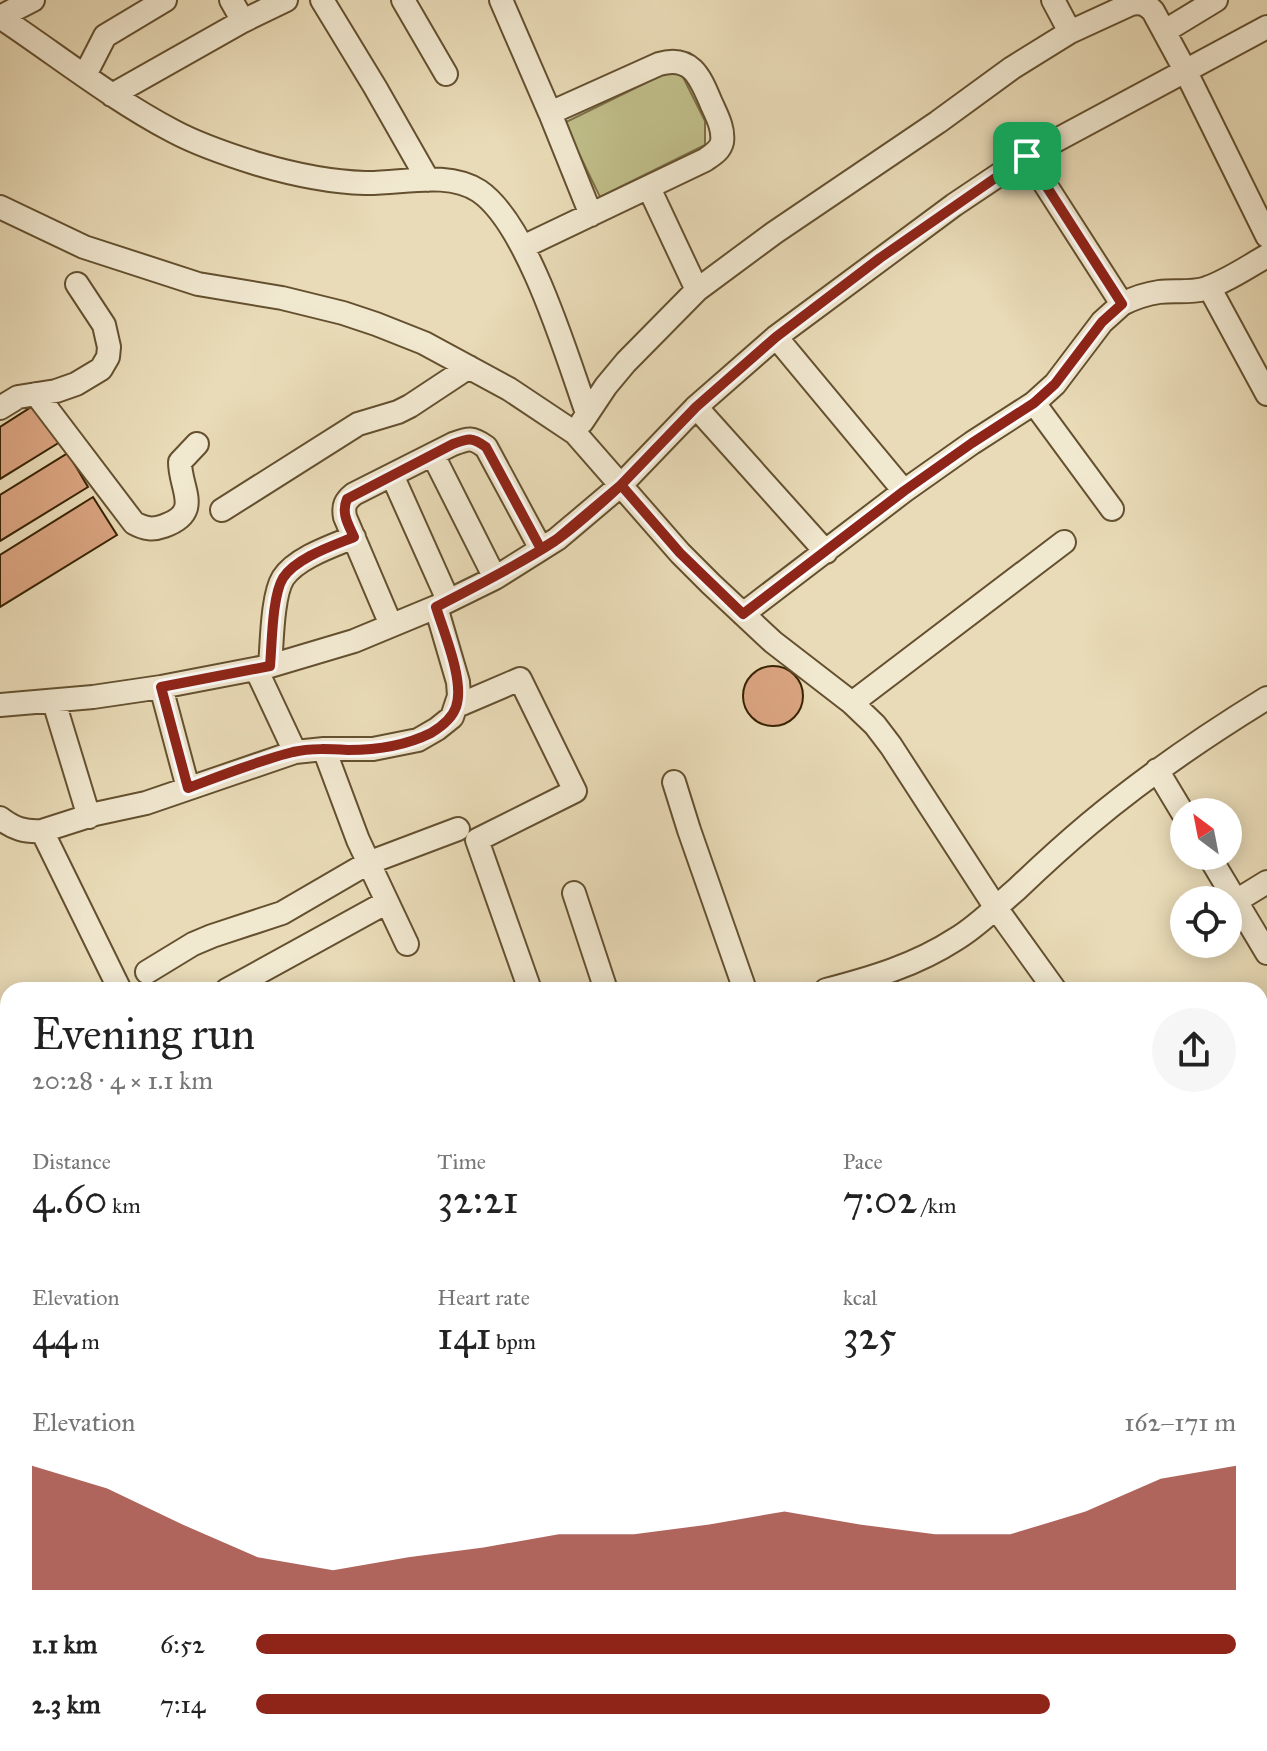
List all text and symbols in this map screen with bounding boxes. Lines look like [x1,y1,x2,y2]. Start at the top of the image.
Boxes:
pin [993,122,1061,190]
icon: arrive [1005,134,1049,178]
north arrow [1170,798,1242,870]
map controls [1170,798,1242,958]
button: locate [1170,886,1242,958]
text: Evening run [32,1007,255,1061]
button: share [1152,1008,1236,1092]
text: 20:28 · 4 × 1.1 km [32,1064,213,1096]
text: Distance [32,1148,111,1175]
text: Time [437,1148,486,1175]
text: Pace [843,1148,883,1175]
text: 4.60 [32,1175,107,1224]
text: 32:21 [437,1175,519,1224]
text: 7:02 [843,1175,917,1224]
text: km [107,1192,141,1219]
text: /km [917,1192,956,1219]
text: Elevation [32,1284,119,1311]
text: Heart rate [437,1284,530,1311]
text: kcal [843,1284,877,1311]
text: 44 [32,1311,77,1360]
text: 141 [437,1311,491,1360]
text: 325 [843,1311,897,1360]
text: m [77,1328,100,1355]
text: bpm [491,1328,536,1355]
text: Elevation [32,1406,135,1438]
text: 162–171 m [1124,1406,1236,1438]
text: 1.1 km [32,1628,97,1660]
text: 6:52 [160,1628,205,1660]
text: 2.3 km [32,1688,101,1720]
text: 7:14 [160,1688,205,1720]

